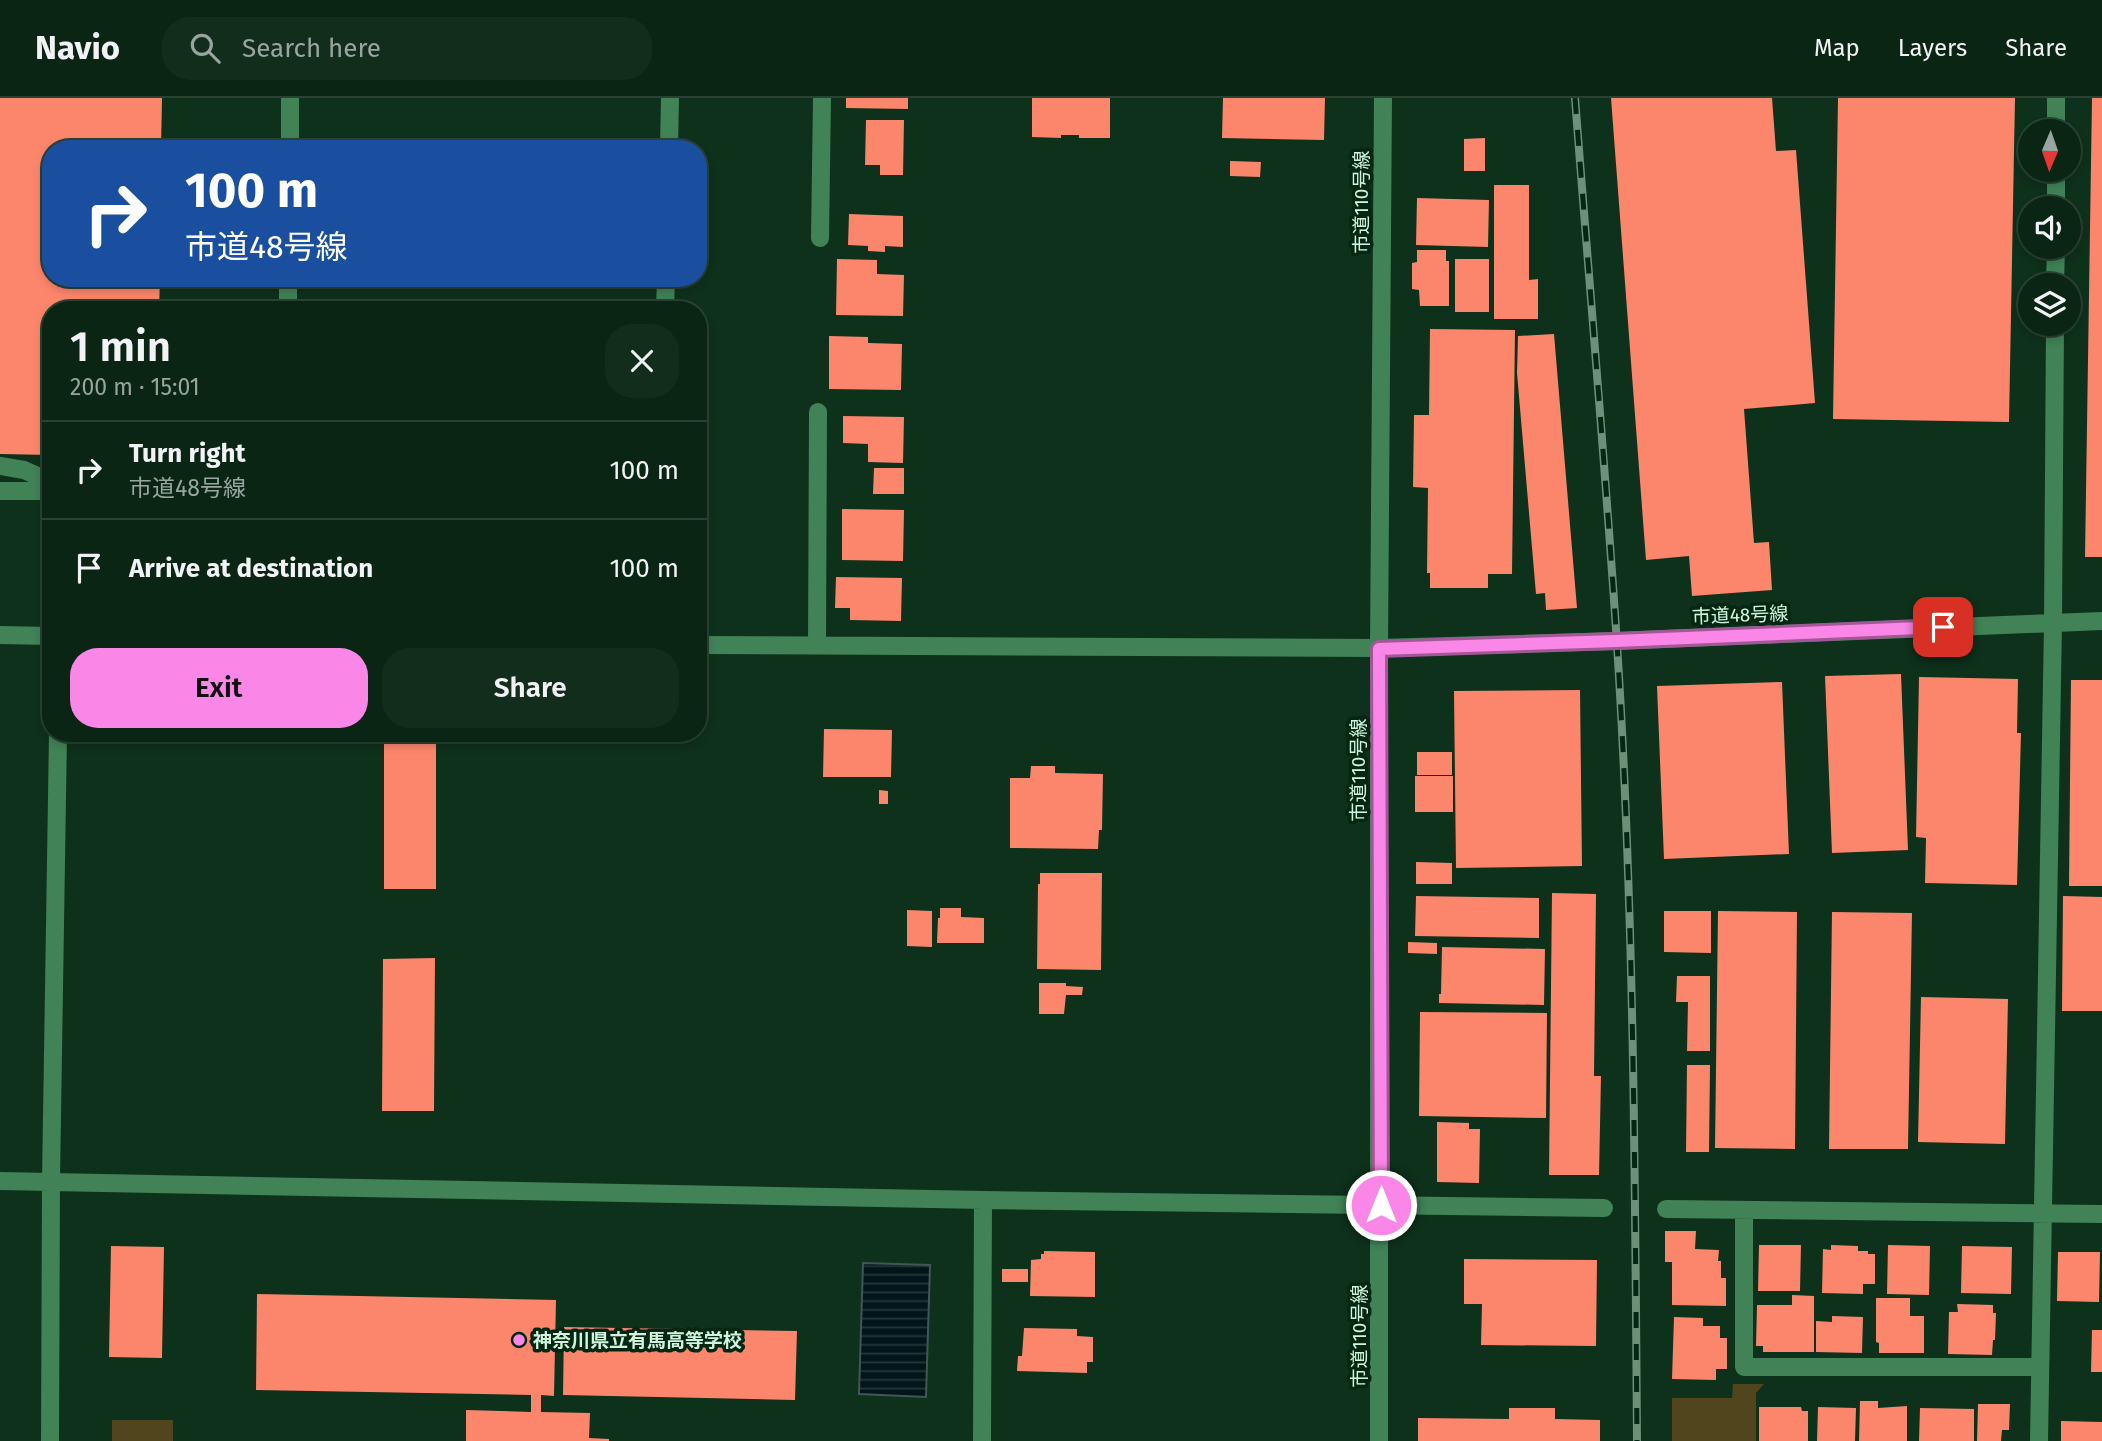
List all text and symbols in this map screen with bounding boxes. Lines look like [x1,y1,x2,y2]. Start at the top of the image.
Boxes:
search box [162,17,652,80]
text: Navio [35,28,120,68]
icon: search [186,29,224,67]
text: Search here [242,33,381,64]
text: Map [1814,34,1860,62]
text: Layers [1898,34,1967,62]
text: Share [2005,34,2067,62]
north arrow [2018,119,2081,182]
map controls [2018,119,2081,336]
street label: 市道110号線 [1350,151,1373,253]
text: 100 m [185,161,318,220]
icon: right [70,168,161,259]
button: sound [2018,196,2081,259]
text: 市道48号線 [185,228,348,266]
button: layers [2018,273,2081,336]
text: 1 min [70,322,171,372]
button: close [605,324,679,398]
text: 200 m · 15:01 [70,373,200,401]
text: Turn right [129,438,246,469]
icon: right [70,451,108,489]
text: 100 m [610,455,679,486]
text: 市道48号線 [129,474,246,502]
icon: arrive [70,549,108,587]
text: Arrive at destination [129,553,373,584]
text: 100 m [610,553,679,584]
pin [1913,597,1973,657]
street label: 市道48号線 [1691,602,1789,628]
icon: arrive [1924,608,1962,646]
button: Exit [70,648,368,728]
button: Share [382,648,679,728]
street label: 市道110号線 [1347,719,1370,821]
position arrow [1344,1168,1418,1242]
street label: 市道110号線 [1348,1285,1371,1387]
place label: 神奈川県立有馬高等学校 [533,1329,742,1352]
marker: 神奈川県立有馬高等学校 [511,1332,527,1348]

